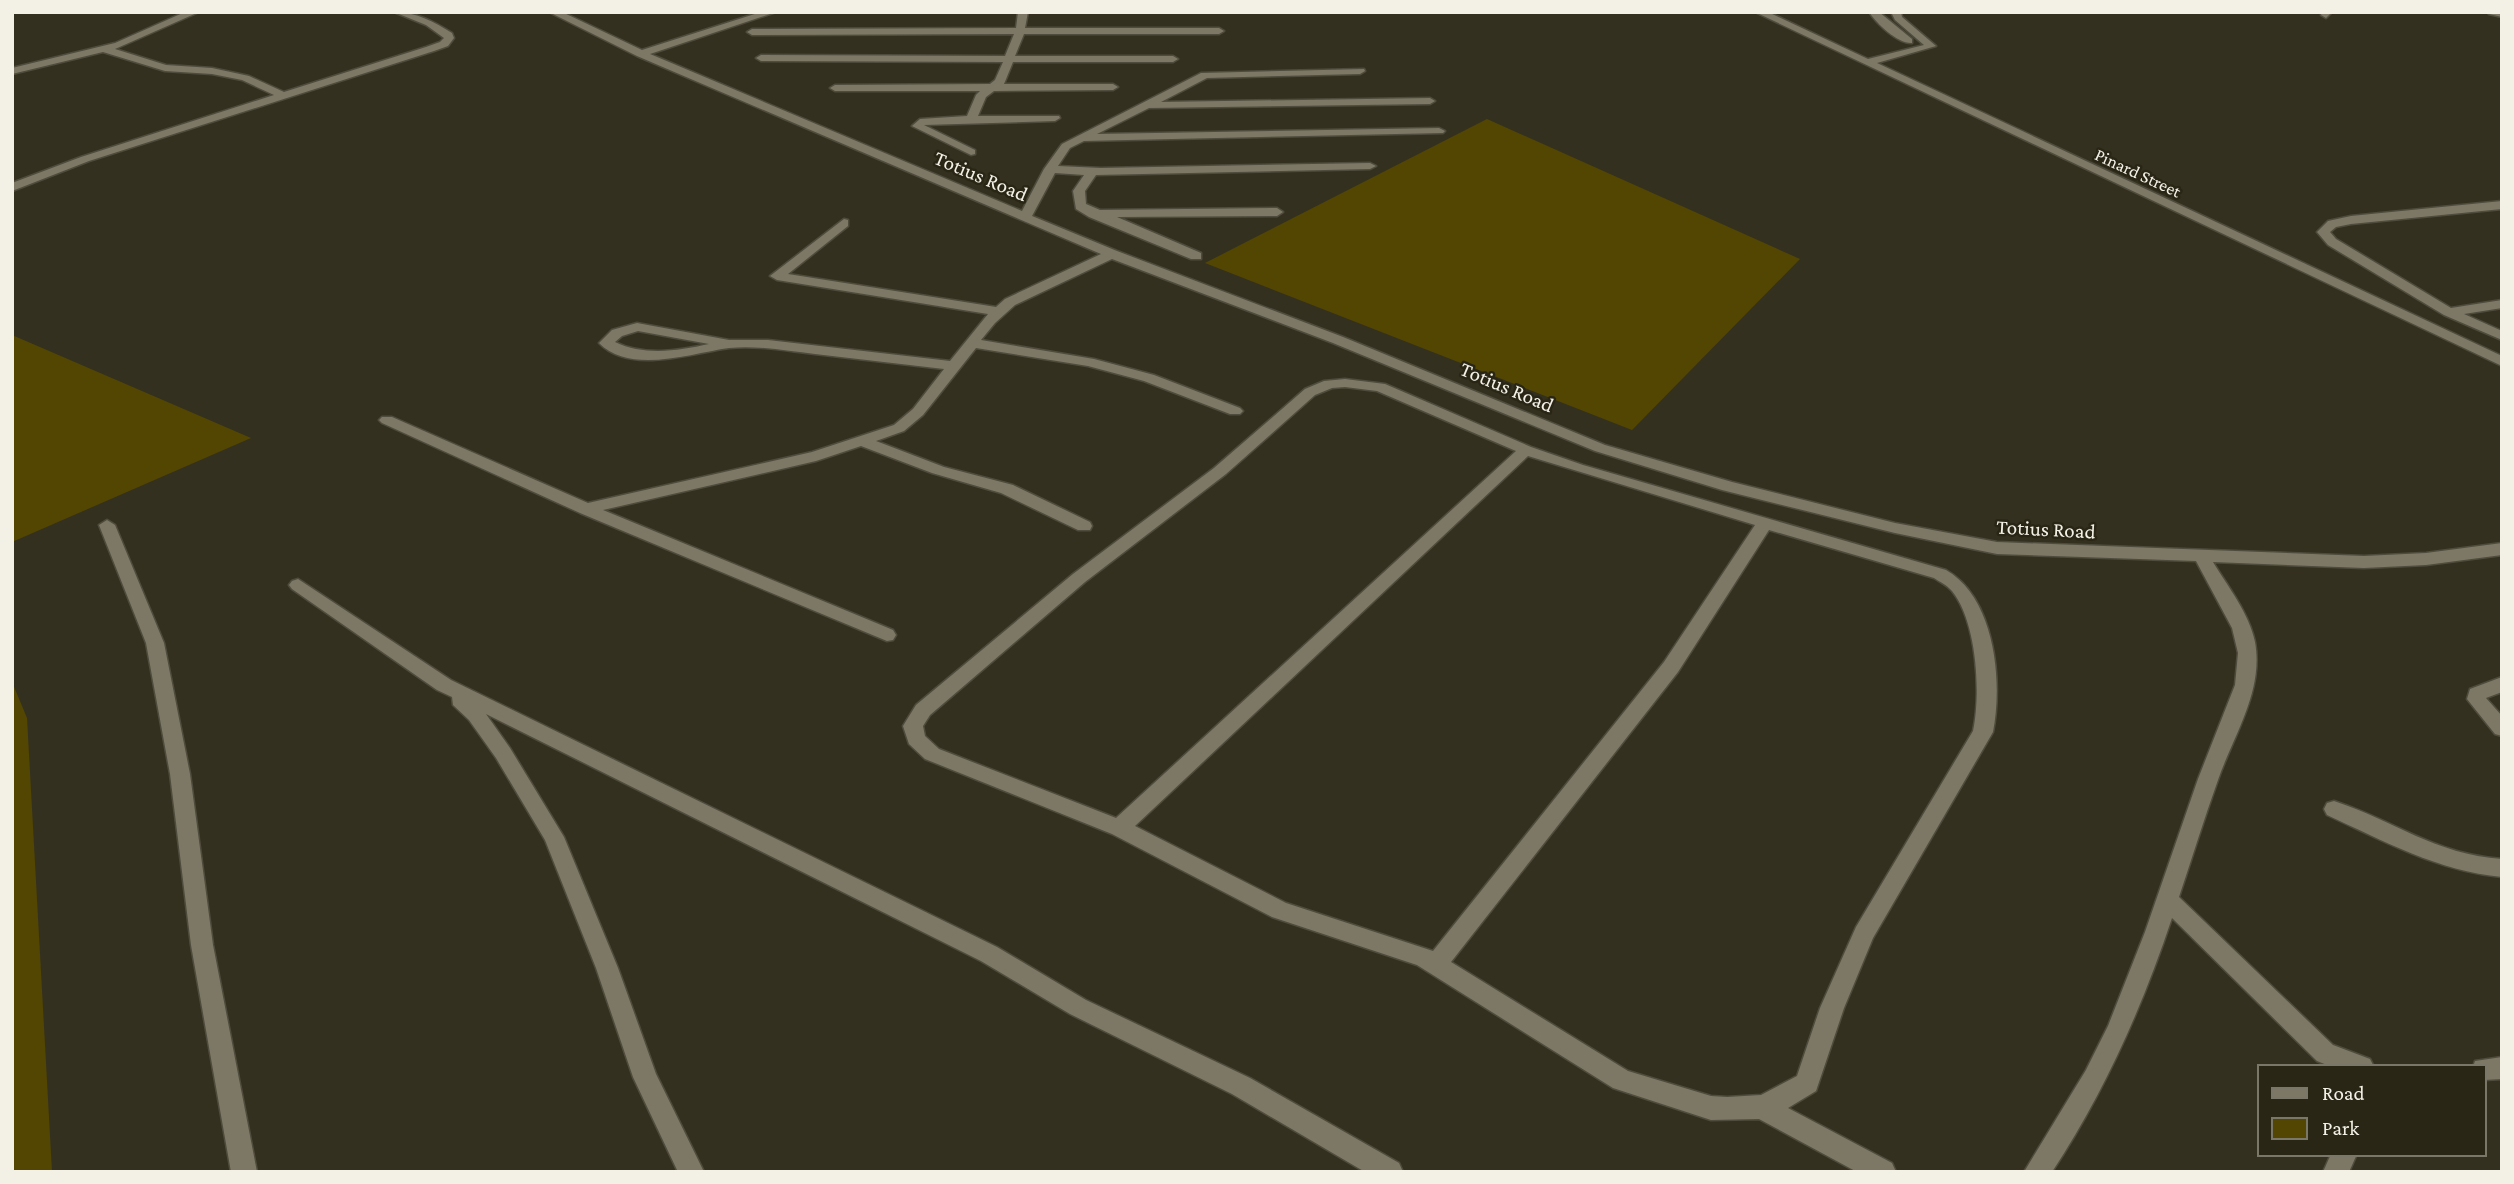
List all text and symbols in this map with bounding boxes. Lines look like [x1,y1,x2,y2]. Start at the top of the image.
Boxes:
street label: Pinard Street [2092,144,2185,202]
street label: Totius Road [931,146,1031,206]
street label: Totius Road [1457,357,1557,417]
street label: Totius Road [1996,514,2096,544]
legend [2258,1065,2486,1156]
text: Road [2322,1081,2365,1105]
text: Park [2322,1116,2359,1140]

